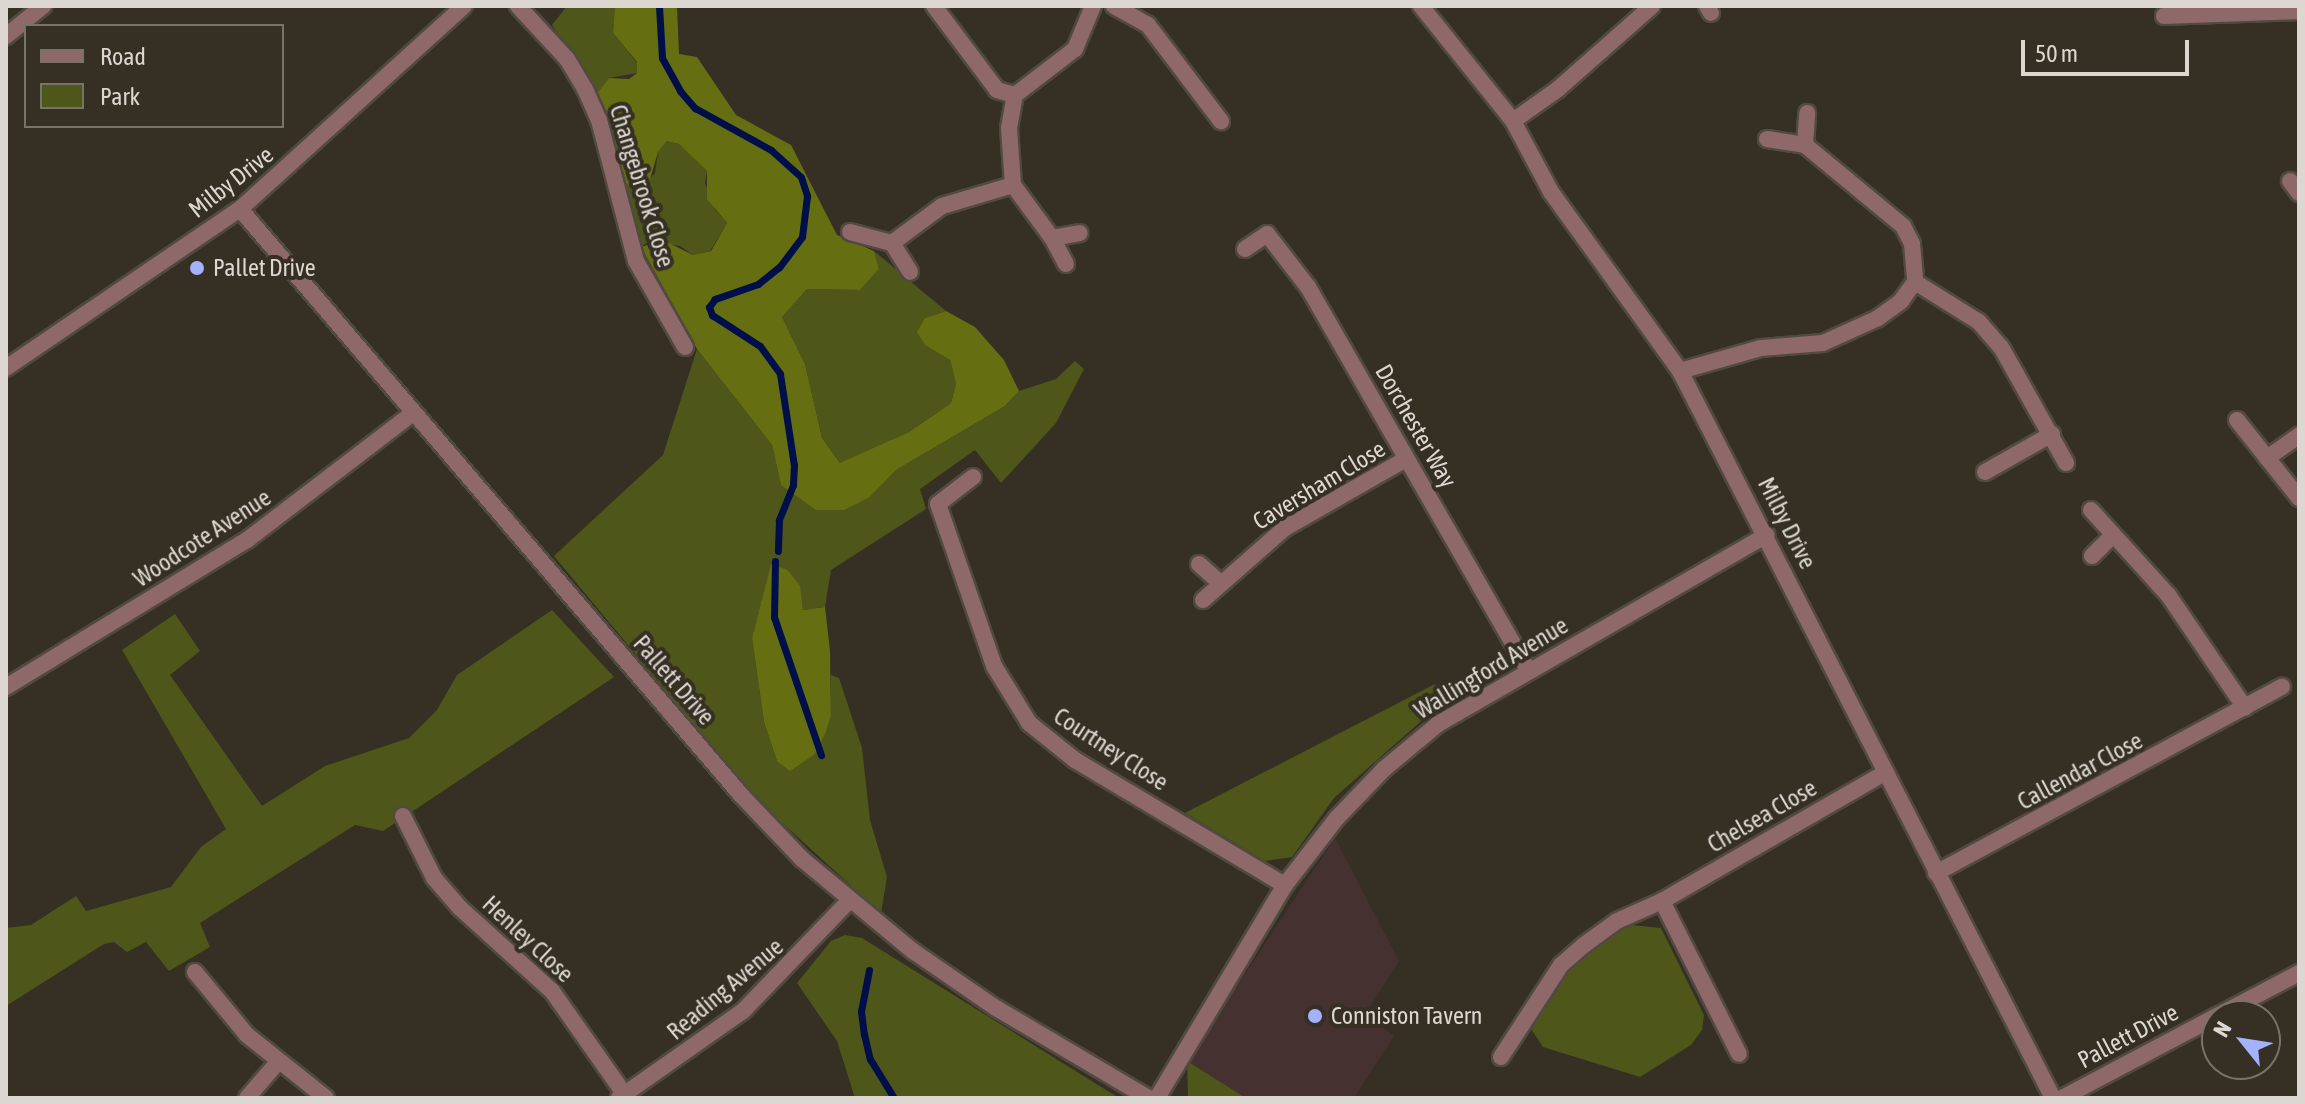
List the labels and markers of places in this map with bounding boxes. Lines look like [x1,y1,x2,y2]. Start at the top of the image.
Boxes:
place label: Pallet Drive [213,254,316,282]
marker: Pallet Drive [188,259,206,277]
place label: Conniston Tavern [1331,1002,1483,1030]
marker: Conniston Tavern [1306,1007,1324,1025]

